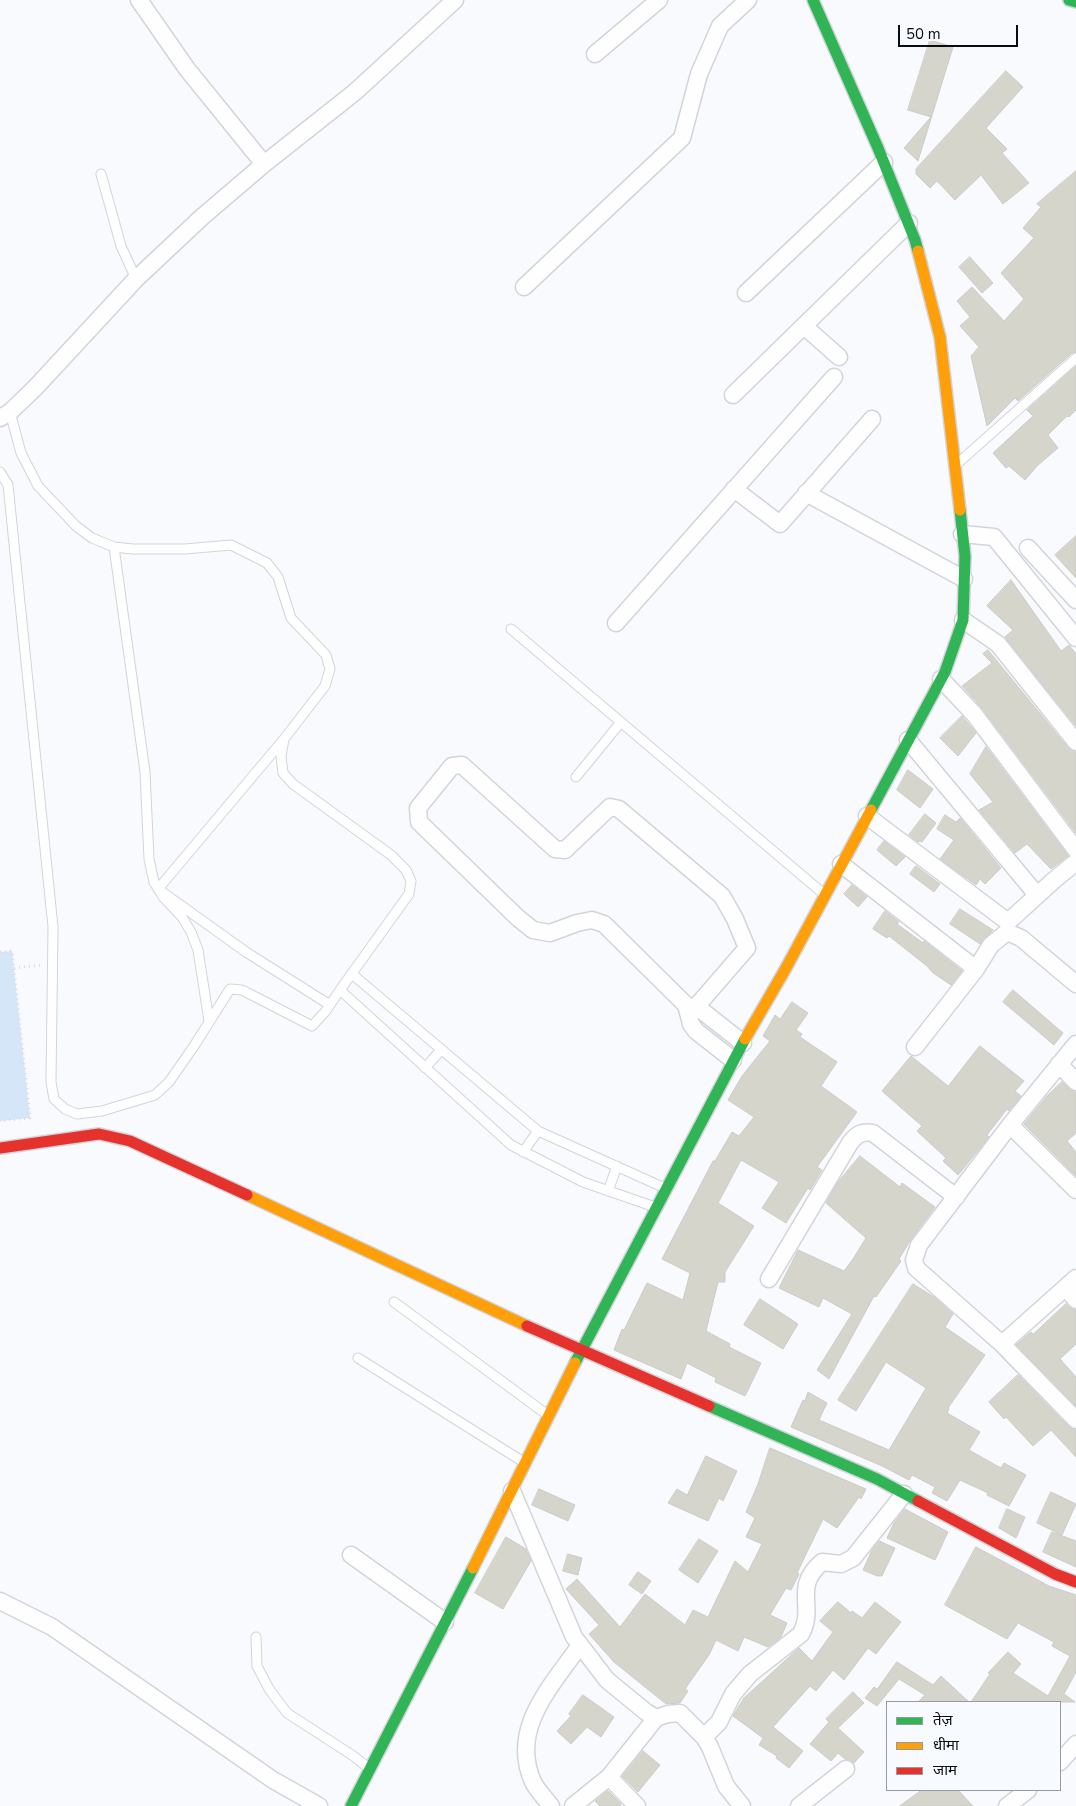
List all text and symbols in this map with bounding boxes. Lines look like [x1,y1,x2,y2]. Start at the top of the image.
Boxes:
scale bar [901,15,1021,47]
text: 50 m [906,24,941,44]
legend [886,1701,1061,1791]
text: तेज़ [933,1710,953,1730]
text: धीमा [933,1735,959,1755]
text: जाम [933,1760,957,1780]

